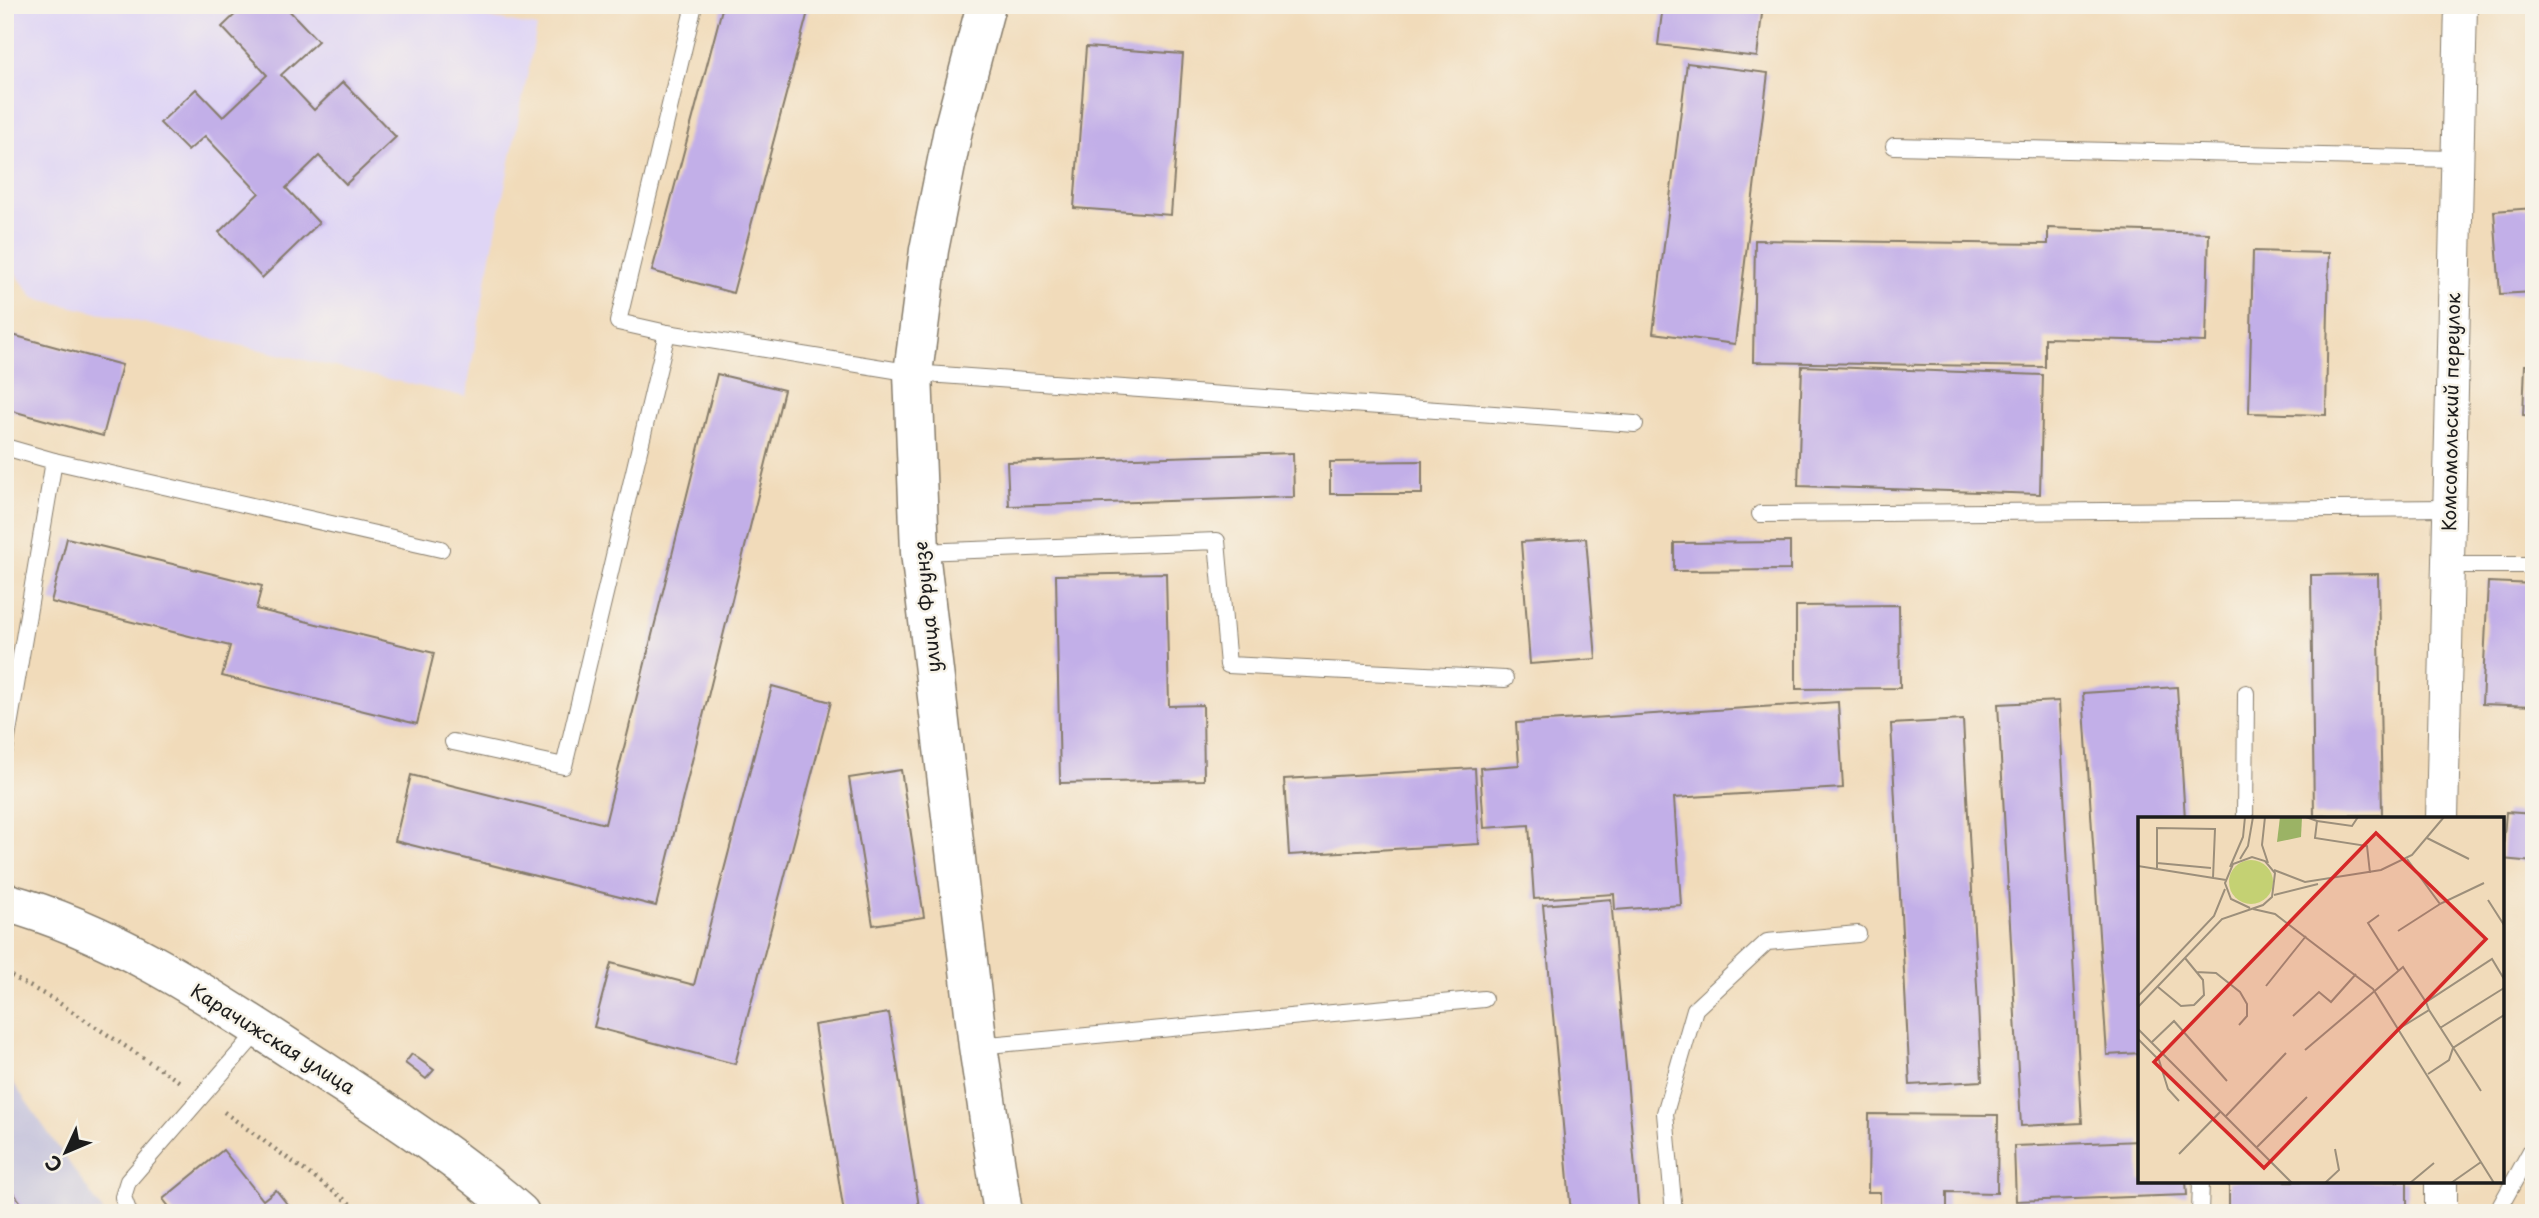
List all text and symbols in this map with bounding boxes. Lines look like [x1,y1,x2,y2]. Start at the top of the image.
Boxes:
street label: Комсомольский переулок [2434,292,2466,531]
street label: улица Фрунзе [905,540,947,674]
inset map [2138,817,2504,1183]
street label: Карачижская улица [186,976,361,1100]
north arrow [32,1116,102,1186]
text: С [38,1150,68,1179]

